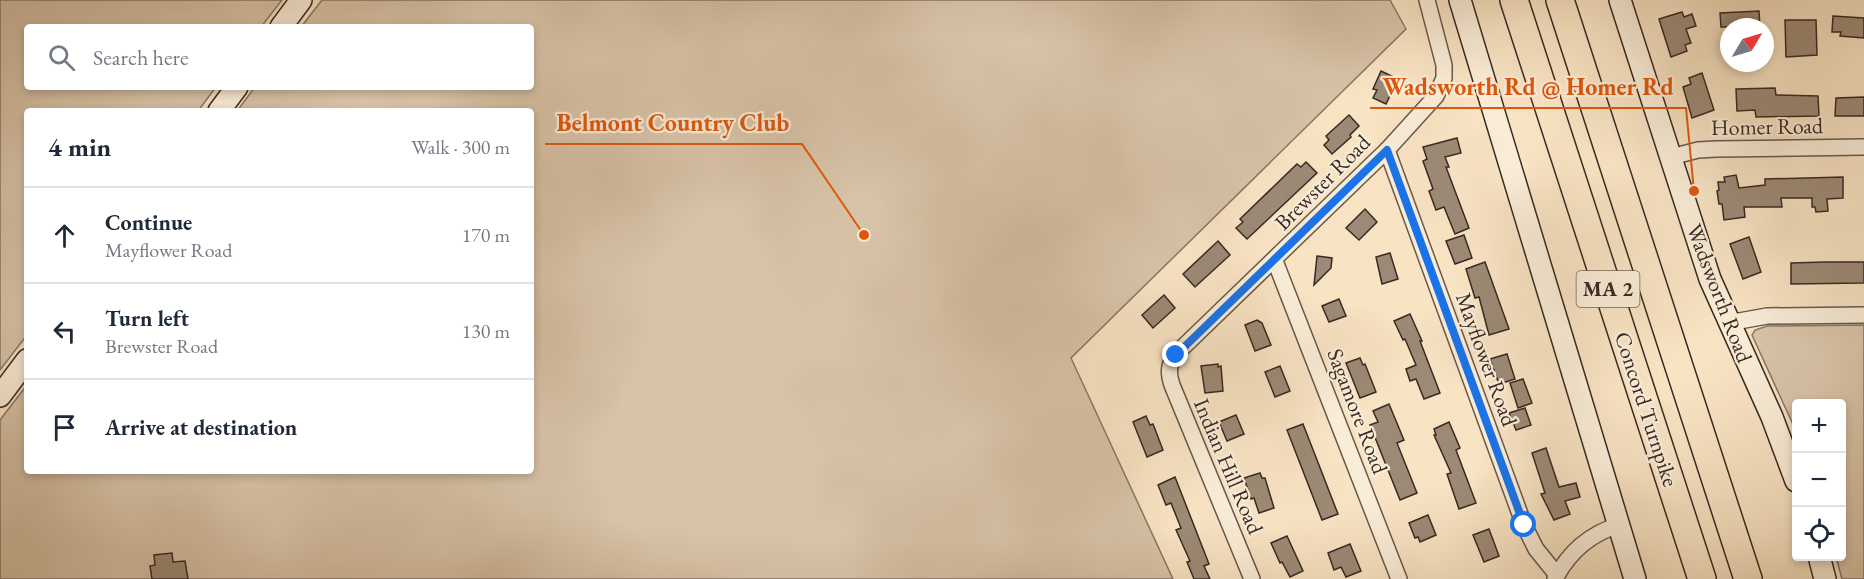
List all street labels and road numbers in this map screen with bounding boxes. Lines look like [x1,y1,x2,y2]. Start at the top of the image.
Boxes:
street label: Homer Road [1711,111,1824,142]
street label: Brewster Road [1268,128,1377,237]
street label: Wadsworth Road [1680,220,1760,368]
road number: MA 2 [1576,271,1640,307]
street label: Mayflower Road [1449,288,1524,431]
street label: Concord Turnpike [1608,328,1685,491]
street label: Sagamore Road [1320,344,1395,479]
street label: Indian Hill Road [1187,394,1270,539]

